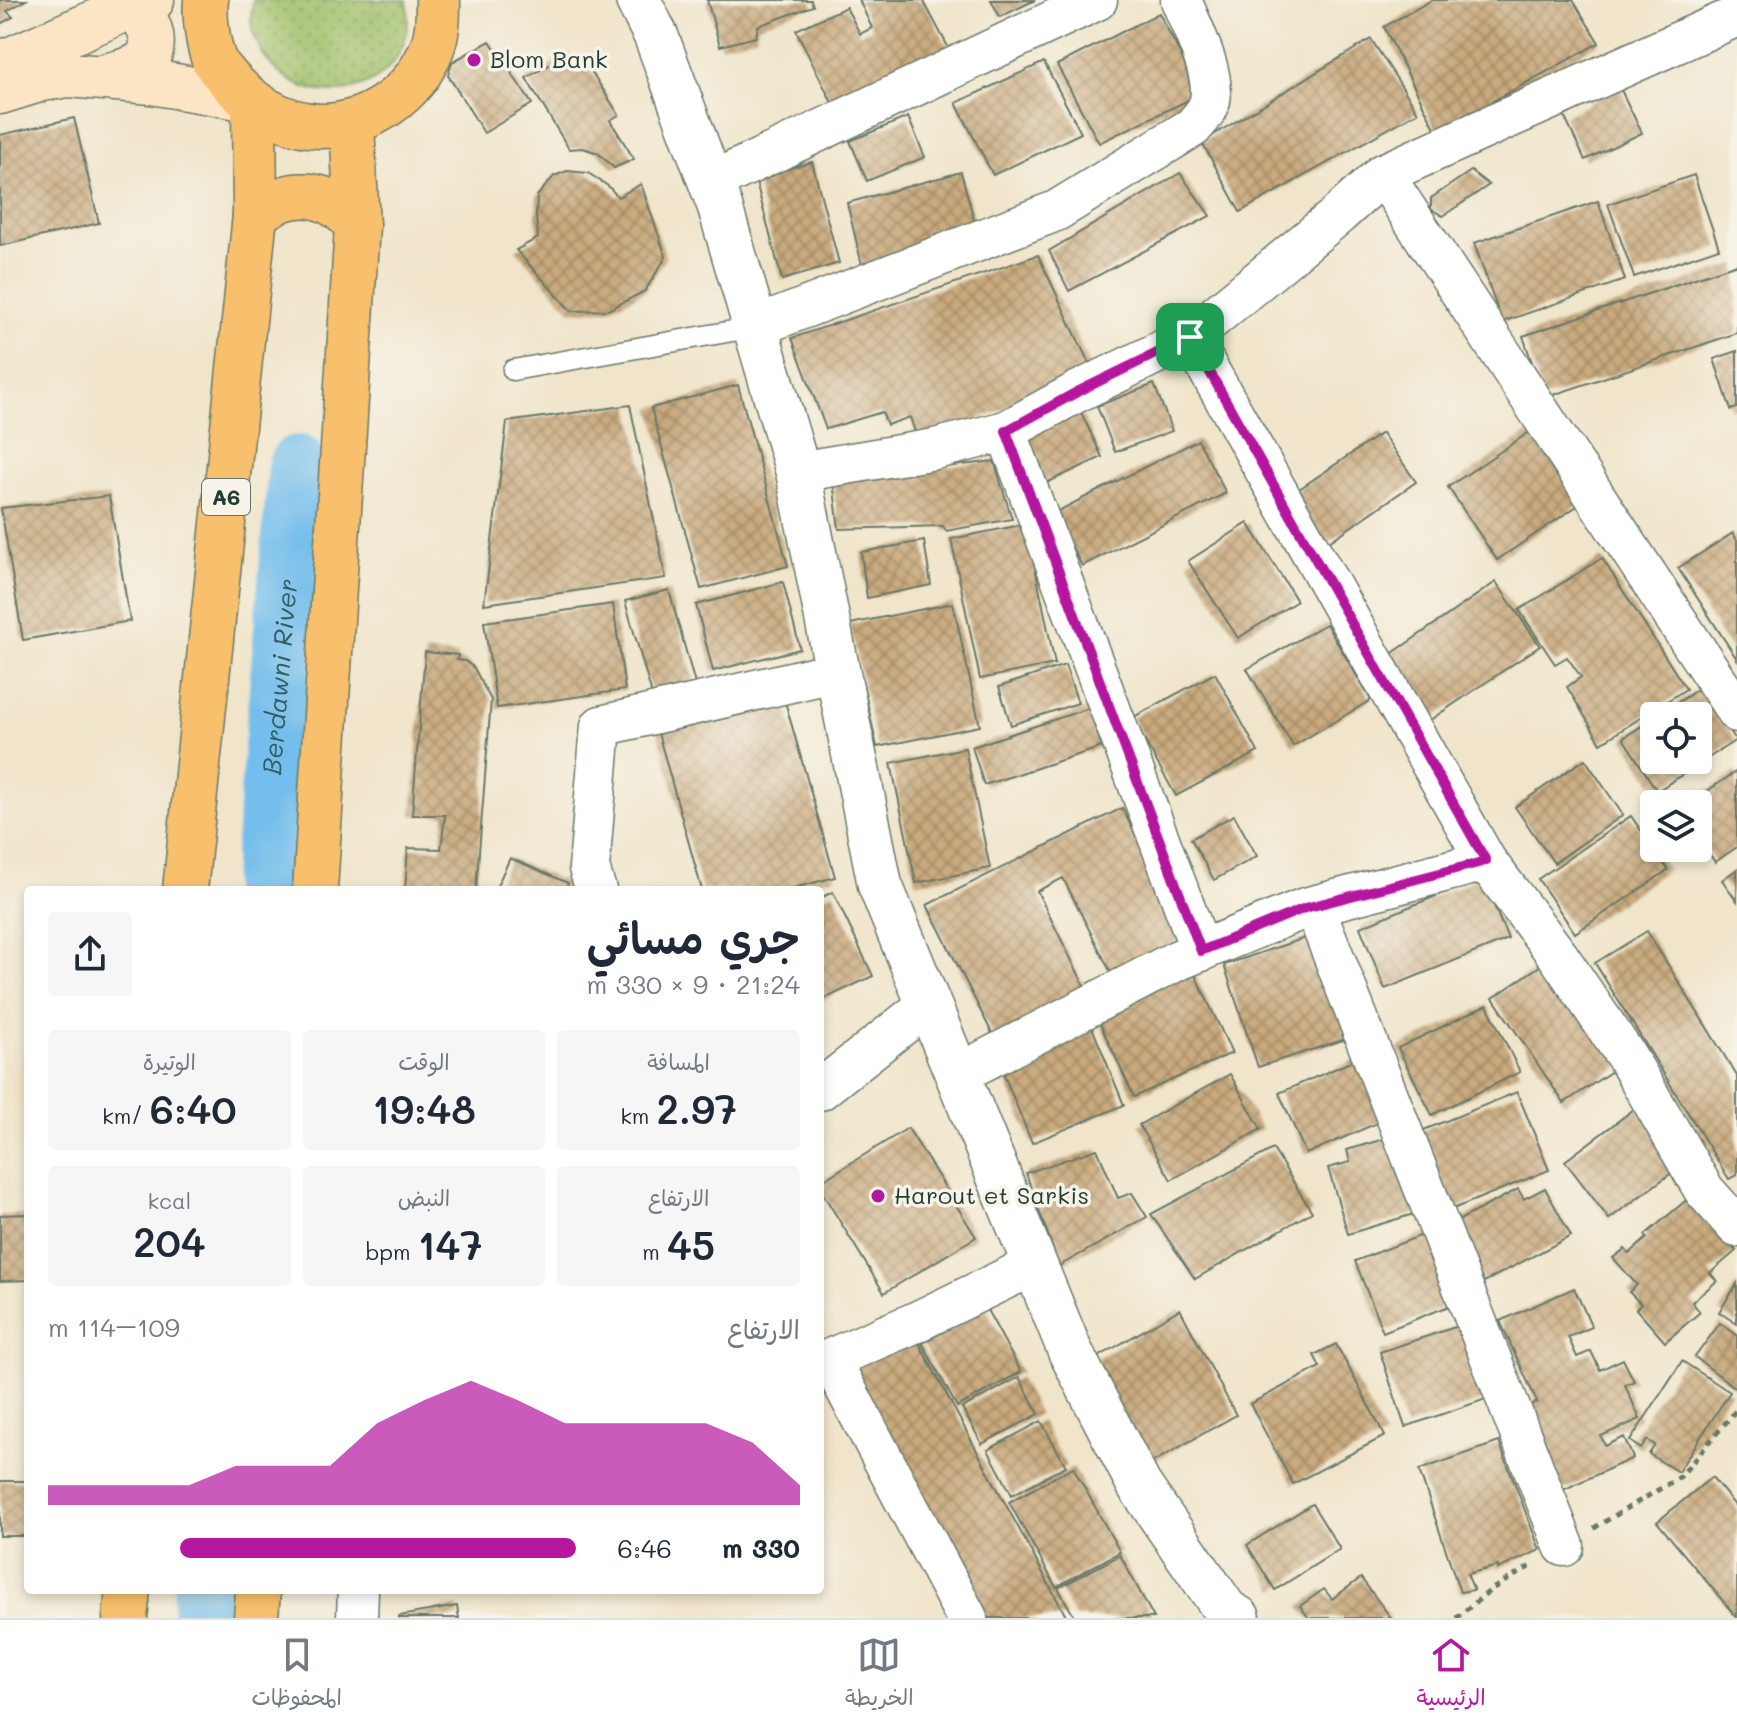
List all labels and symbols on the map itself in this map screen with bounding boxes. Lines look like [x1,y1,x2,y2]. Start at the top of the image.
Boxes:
place label: Blom Bank [490,43,608,74]
marker: Blom Bank [465,51,483,69]
pin [1156,303,1224,371]
road number: A6 [202,479,250,515]
water label: Berdawni River [254,577,304,776]
place label: Harout et Sarkis [894,1179,1089,1210]
marker: Harout et Sarkis [869,1187,887,1205]

